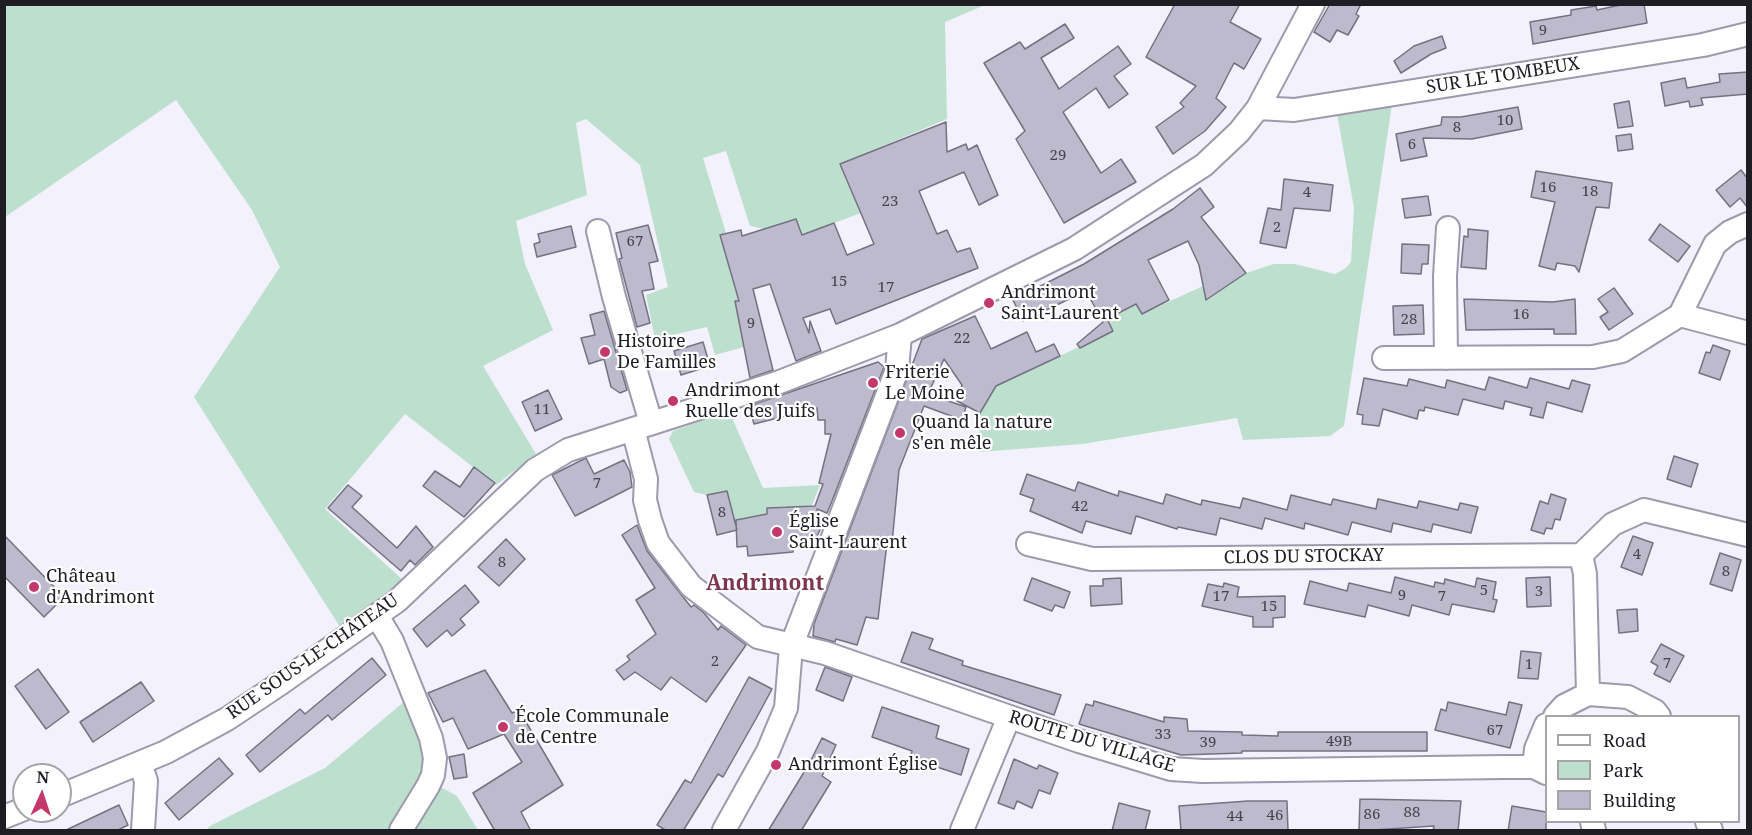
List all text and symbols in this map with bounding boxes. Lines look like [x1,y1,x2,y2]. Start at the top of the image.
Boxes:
house number: 9 [1539,22,1547,40]
street label: SUR LE TOMBEUX [1425,53,1581,99]
house number: 10 [1497,112,1513,130]
house number: 8 [1453,119,1461,137]
house number: 6 [1408,136,1416,154]
house number: 29 [1050,147,1066,165]
house number: 16 [1540,179,1556,197]
house number: 18 [1582,183,1598,201]
house number: 4 [1303,184,1311,202]
house number: 23 [882,193,898,211]
house number: 2 [1273,219,1281,237]
house number: 67 [627,233,643,251]
house number: 15 [831,273,847,291]
house number: 17 [878,279,894,297]
place label: Andrimont Saint-Laurent [1001,282,1119,324]
marker: Andrimont Saint-Laurent [982,296,996,310]
house number: 16 [1513,306,1529,324]
house number: 28 [1401,311,1417,329]
house number: 9 [747,315,755,333]
house number: 22 [954,330,970,348]
place label: Histoire De Familles [617,331,716,374]
marker: Histoire De Familles [598,345,612,359]
place label: Friterie Le Moine [885,362,965,404]
marker: Friterie Le Moine [866,376,880,390]
place label: Andrimont Ruelle des Juifs [685,380,815,422]
marker: Andrimont Ruelle des Juifs [666,394,680,408]
house number: 11 [534,401,550,419]
place label: Quand la nature s'en mêle [912,412,1052,454]
marker: Quand la nature s'en mêle [893,426,907,440]
house number: 7 [593,475,601,493]
house number: 42 [1072,498,1088,516]
house number: 8 [718,504,726,522]
place label: Église Saint-Laurent [789,511,907,554]
marker: Église Saint-Laurent [770,525,784,539]
street label: CLOS DU STOCKAY [1224,545,1384,569]
house number: 4 [1633,546,1641,564]
house number: 8 [498,554,506,572]
house number: 8 [1722,563,1730,581]
place label: Château d'Andrimont [46,566,155,608]
district label: Andrimont [706,571,824,597]
marker: Château d'Andrimont [27,580,41,594]
house number: 5 [1480,582,1488,600]
house number: 3 [1535,583,1543,601]
house number: 9 [1398,587,1406,605]
house number: 17 [1213,588,1229,606]
house number: 7 [1438,588,1446,606]
street label: RUE SOUS-LE-CHÂTEAU [223,590,403,724]
house number: 15 [1261,598,1277,616]
house number: 2 [711,653,719,671]
house number: 7 [1663,655,1671,673]
house number: 1 [1525,656,1533,674]
place label: École Communale de Centre [515,706,669,748]
street label: ROUTE DU VILLAGE [1006,706,1178,778]
legend [1545,715,1740,823]
marker: École Communale de Centre [496,720,510,734]
house number: 67 [1487,722,1503,740]
house number: 33 [1155,726,1171,744]
text: Road [1603,728,1646,752]
house number: 49B [1326,733,1352,751]
house number: 39 [1200,734,1216,752]
place label: Andrimont Église [788,754,938,776]
marker: Andrimont Église [769,758,783,772]
text: Park [1603,758,1643,782]
north arrow [12,763,72,823]
text: N [36,766,50,788]
text: Building [1603,788,1676,812]
house number: 88 [1404,804,1420,822]
house number: 86 [1364,806,1380,824]
house number: 46 [1267,807,1283,825]
house number: 44 [1227,808,1243,826]

